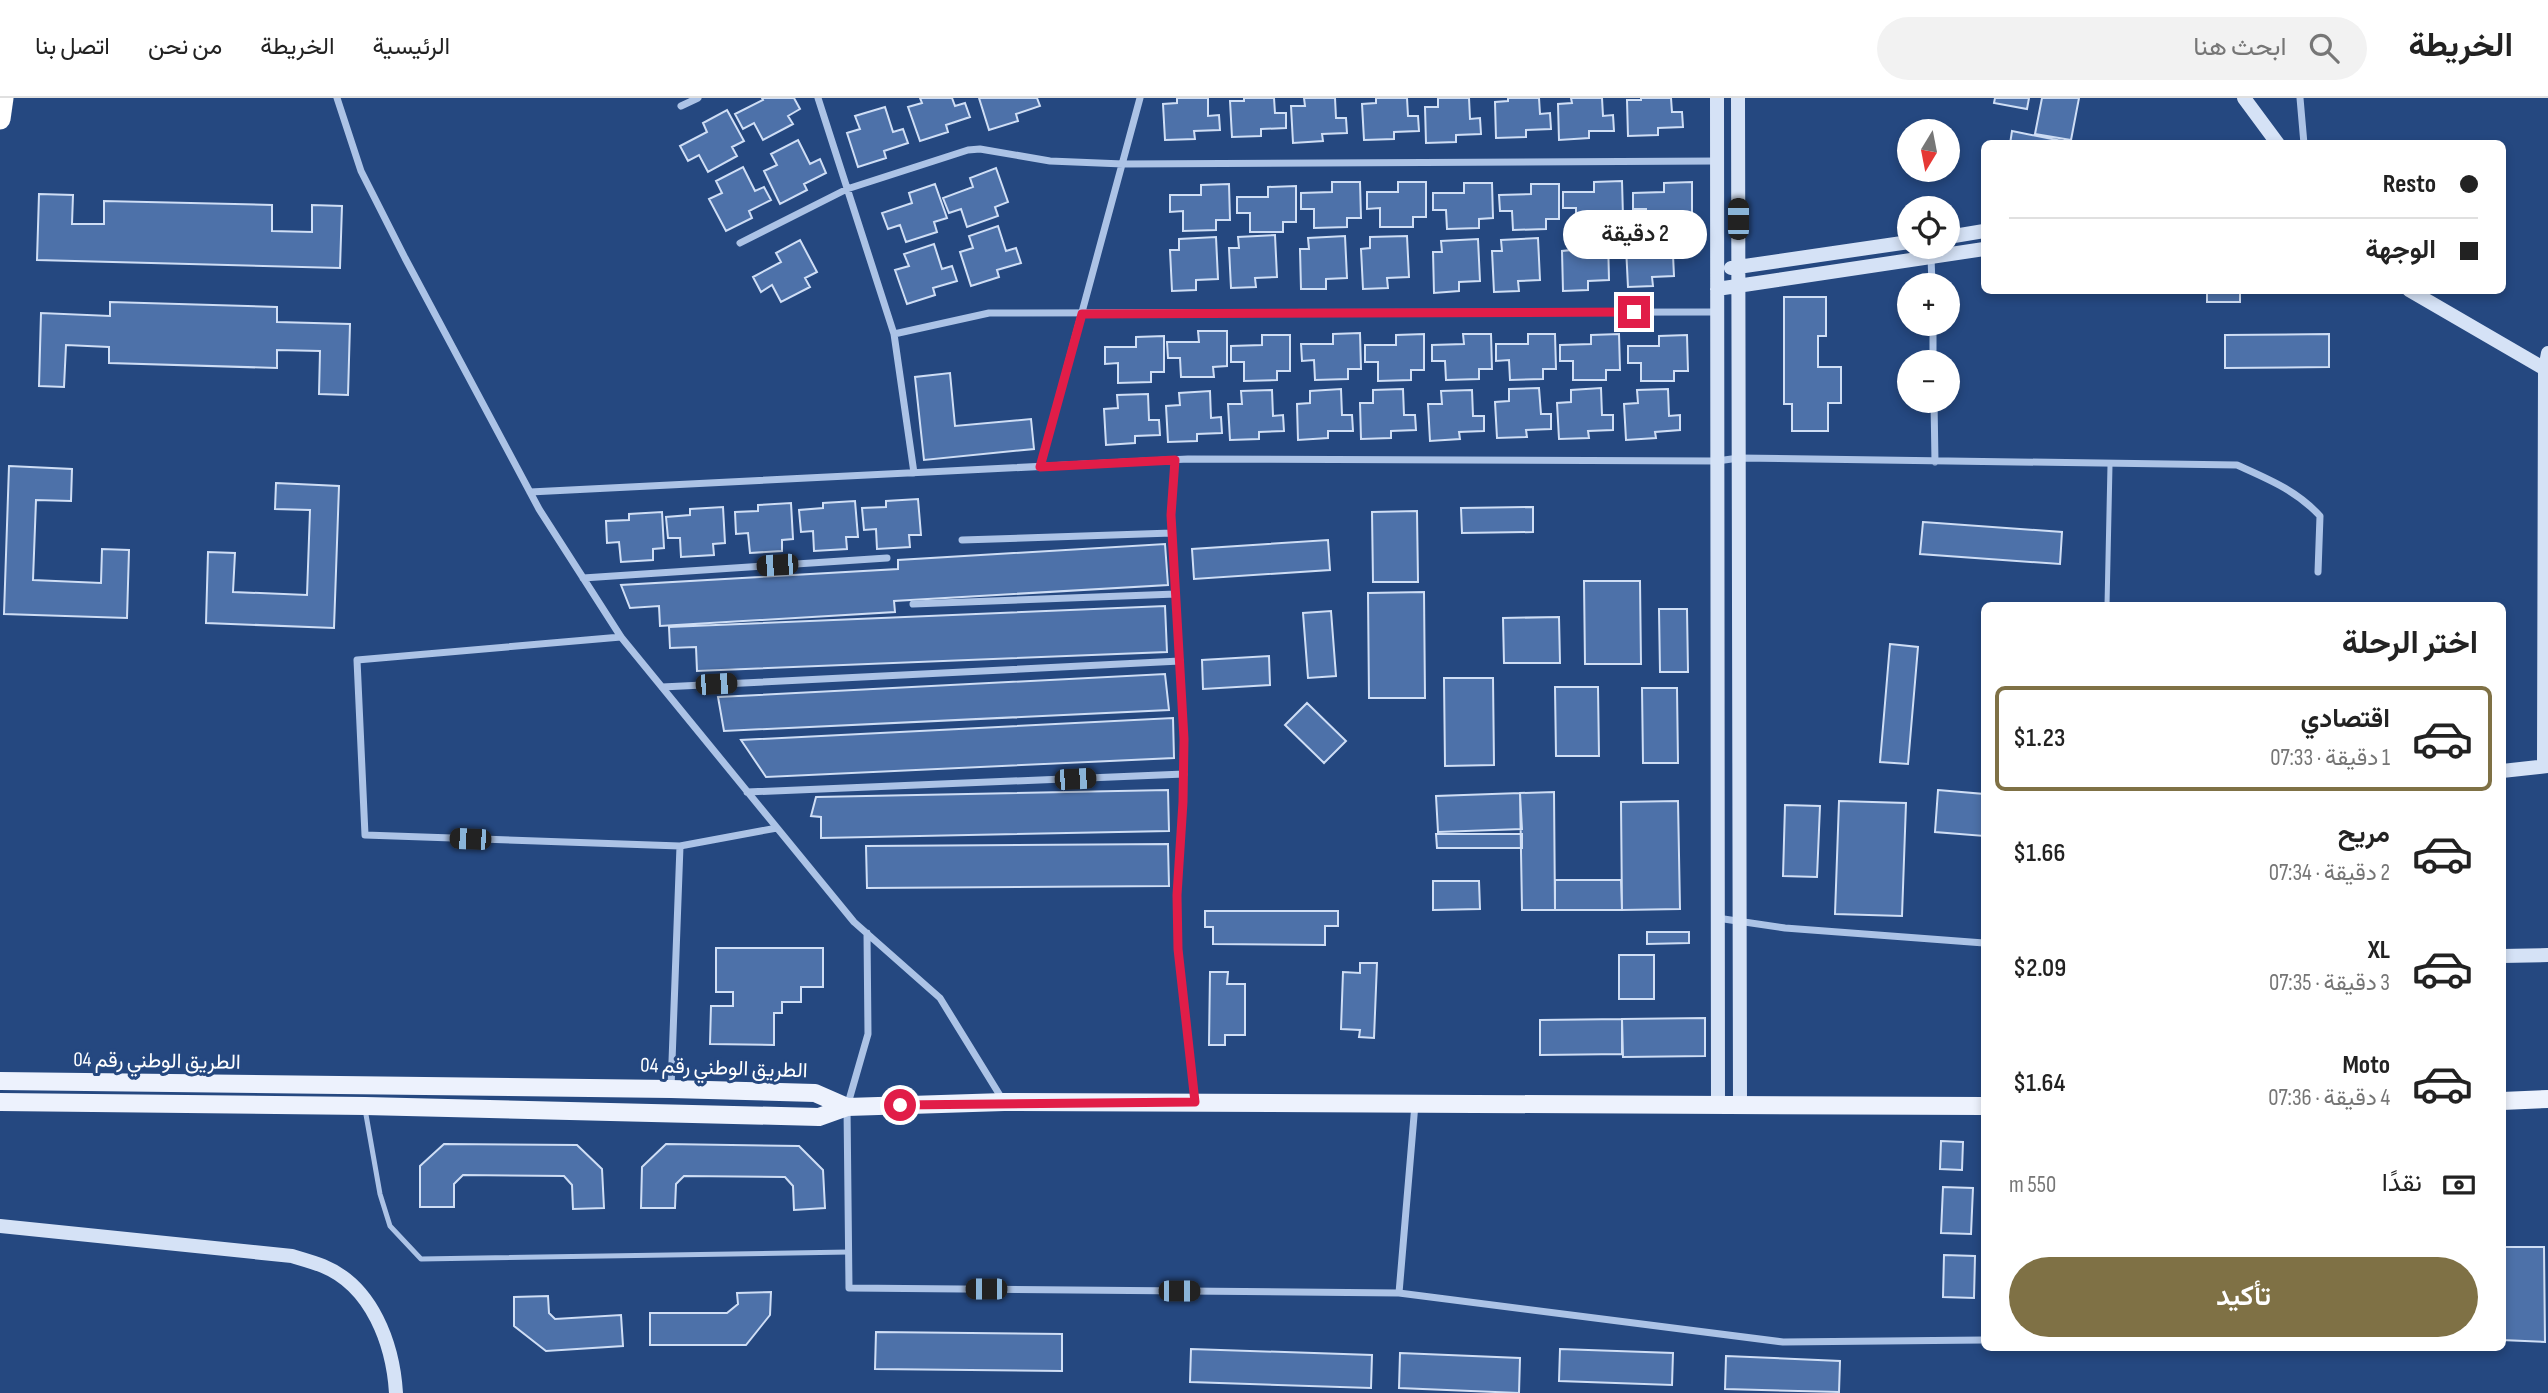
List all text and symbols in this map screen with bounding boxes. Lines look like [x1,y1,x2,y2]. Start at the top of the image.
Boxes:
search box [1877,17,2367,80]
text: الخريطة [2409,26,2513,66]
icon: search [2305,29,2343,67]
text: اتصل بنا [35,32,110,61]
text: من نحن [148,32,222,61]
text: الخريطة [260,32,335,61]
text: الرئيسية [373,32,450,61]
text: ابحث هنا [2193,32,2287,63]
north arrow [1897,119,1960,182]
map controls [1897,119,1960,413]
text: Resto [2383,169,2436,200]
button: locate [1897,196,1960,259]
car [1728,198,1749,240]
callout: 2 دقيقة [1562,211,1706,260]
text: 2 دقيقة [1601,220,1669,248]
text: الوجهة [2365,235,2436,266]
button: + [1897,273,1960,336]
route end [1618,296,1650,328]
button: − [1897,350,1960,413]
car [756,553,799,577]
text: اختر الرحلة [2342,624,2478,663]
car [695,672,738,696]
text: اقتصادي [2301,704,2390,735]
icon: car [2411,707,2474,770]
text: $1.23 [2013,723,2065,754]
text: 1 دقيقة · 07:33 [2270,744,2390,772]
car [1054,767,1097,791]
text: مريح [2338,819,2390,850]
icon: car [2411,822,2474,885]
car [449,828,492,850]
text: $1.66 [2013,838,2065,869]
text: 2 دقيقة · 07:34 [2269,859,2390,887]
text: XL [2368,935,2390,966]
icon: car [2411,937,2474,1000]
text: $2.09 [2013,953,2066,984]
text: 3 دقيقة · 07:35 [2269,969,2390,997]
street label: الطريق الوطني رقم 04 [73,1047,241,1079]
text: Moto [2342,1050,2390,1081]
icon: car [2411,1052,2474,1115]
street label: الطريق الوطني رقم 04 [640,1053,808,1087]
text: $1.64 [2013,1068,2065,1099]
text: 4 دقيقة · 07:36 [2268,1084,2390,1112]
route start [884,1089,916,1121]
icon: cash [2440,1166,2478,1204]
text: نقدًا [2382,1168,2422,1199]
text: 550 m [2009,1171,2056,1199]
button: تأكيد [2009,1257,2478,1337]
car [966,1279,1008,1300]
car [1159,1281,1201,1302]

